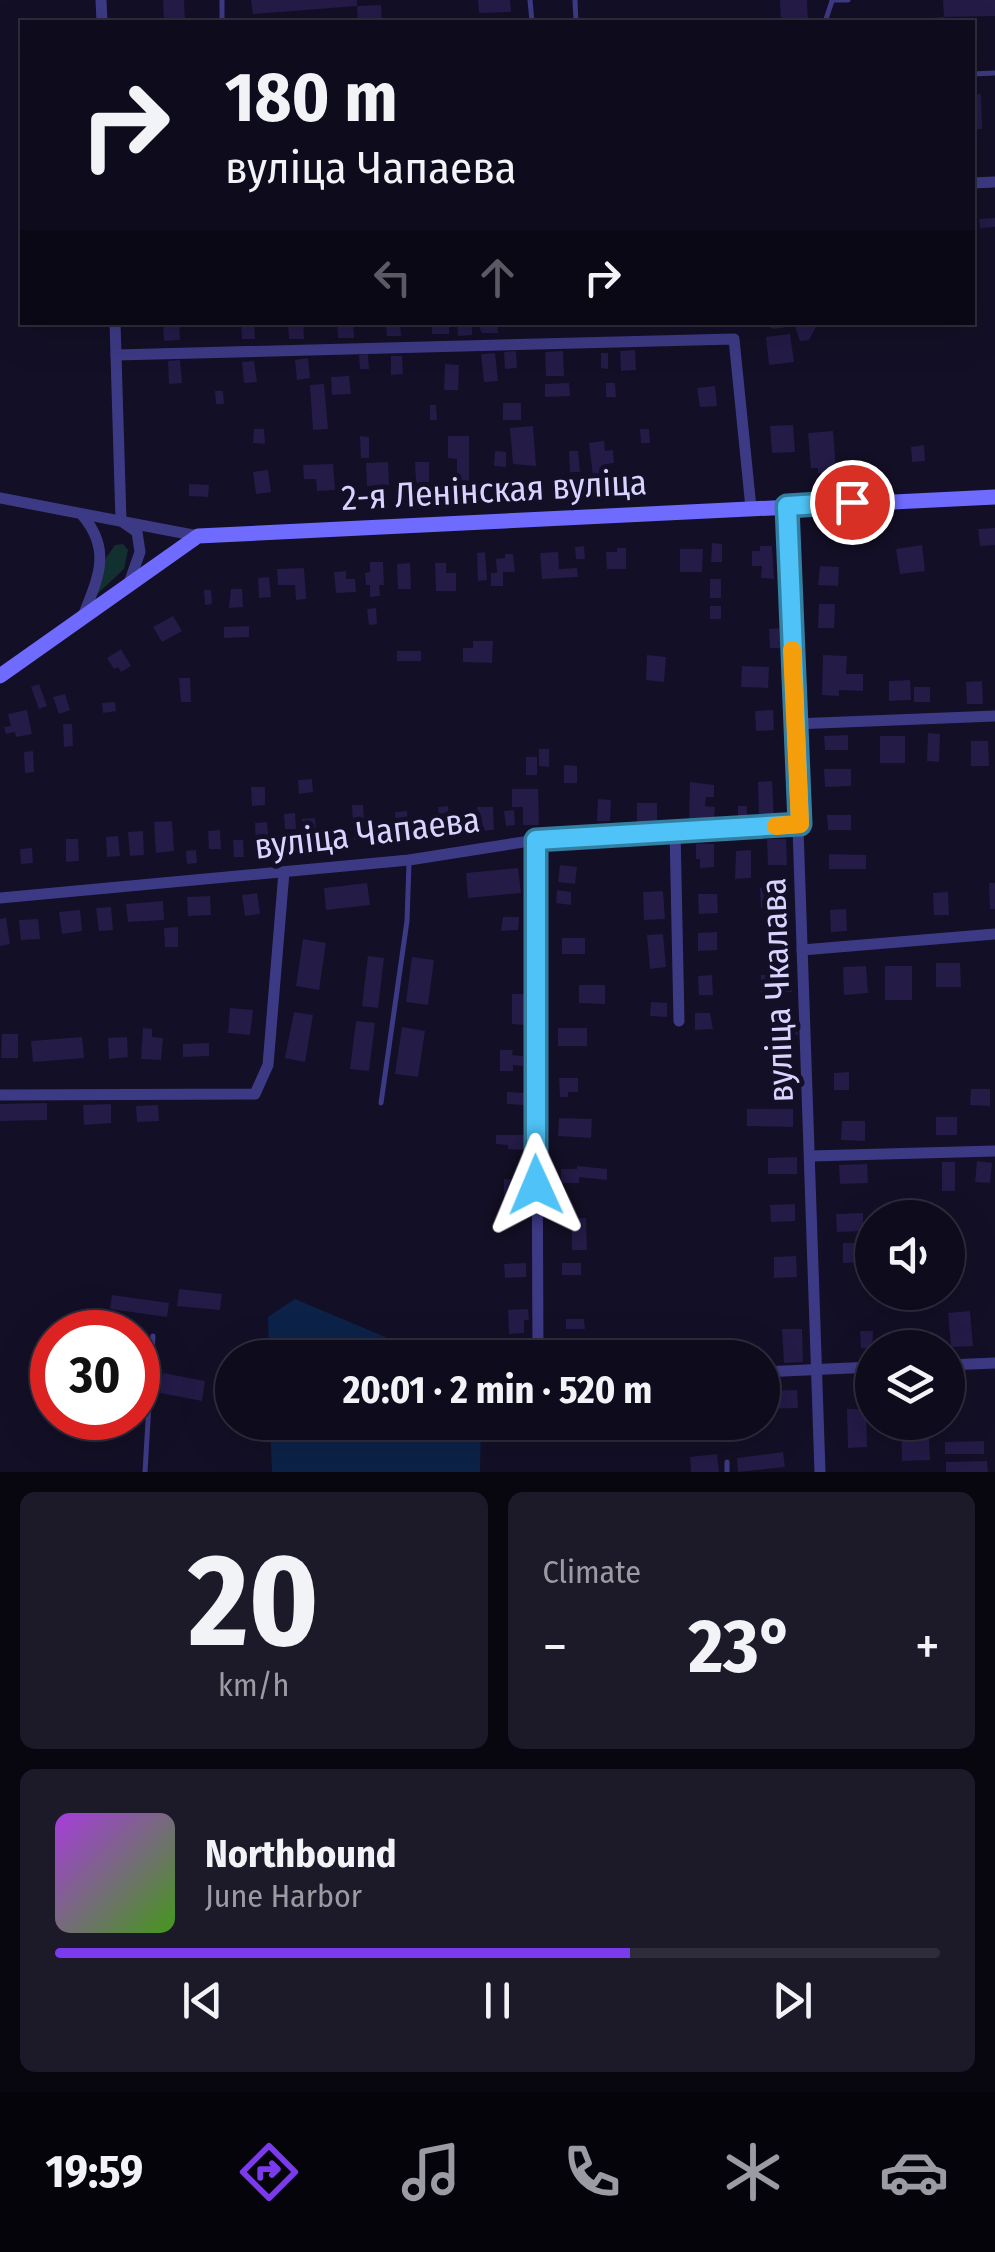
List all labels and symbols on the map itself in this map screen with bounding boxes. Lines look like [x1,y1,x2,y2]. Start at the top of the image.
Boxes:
pin [810,460,895,545]
street label: 2-я Ленінская вуліца [340,461,648,519]
street label: вуліца Чапаева [252,798,482,868]
street label: вуліца Чкалава [752,877,802,1103]
position arrow [484,1133,588,1237]
speed limit sign: 30 [30,1310,160,1440]

